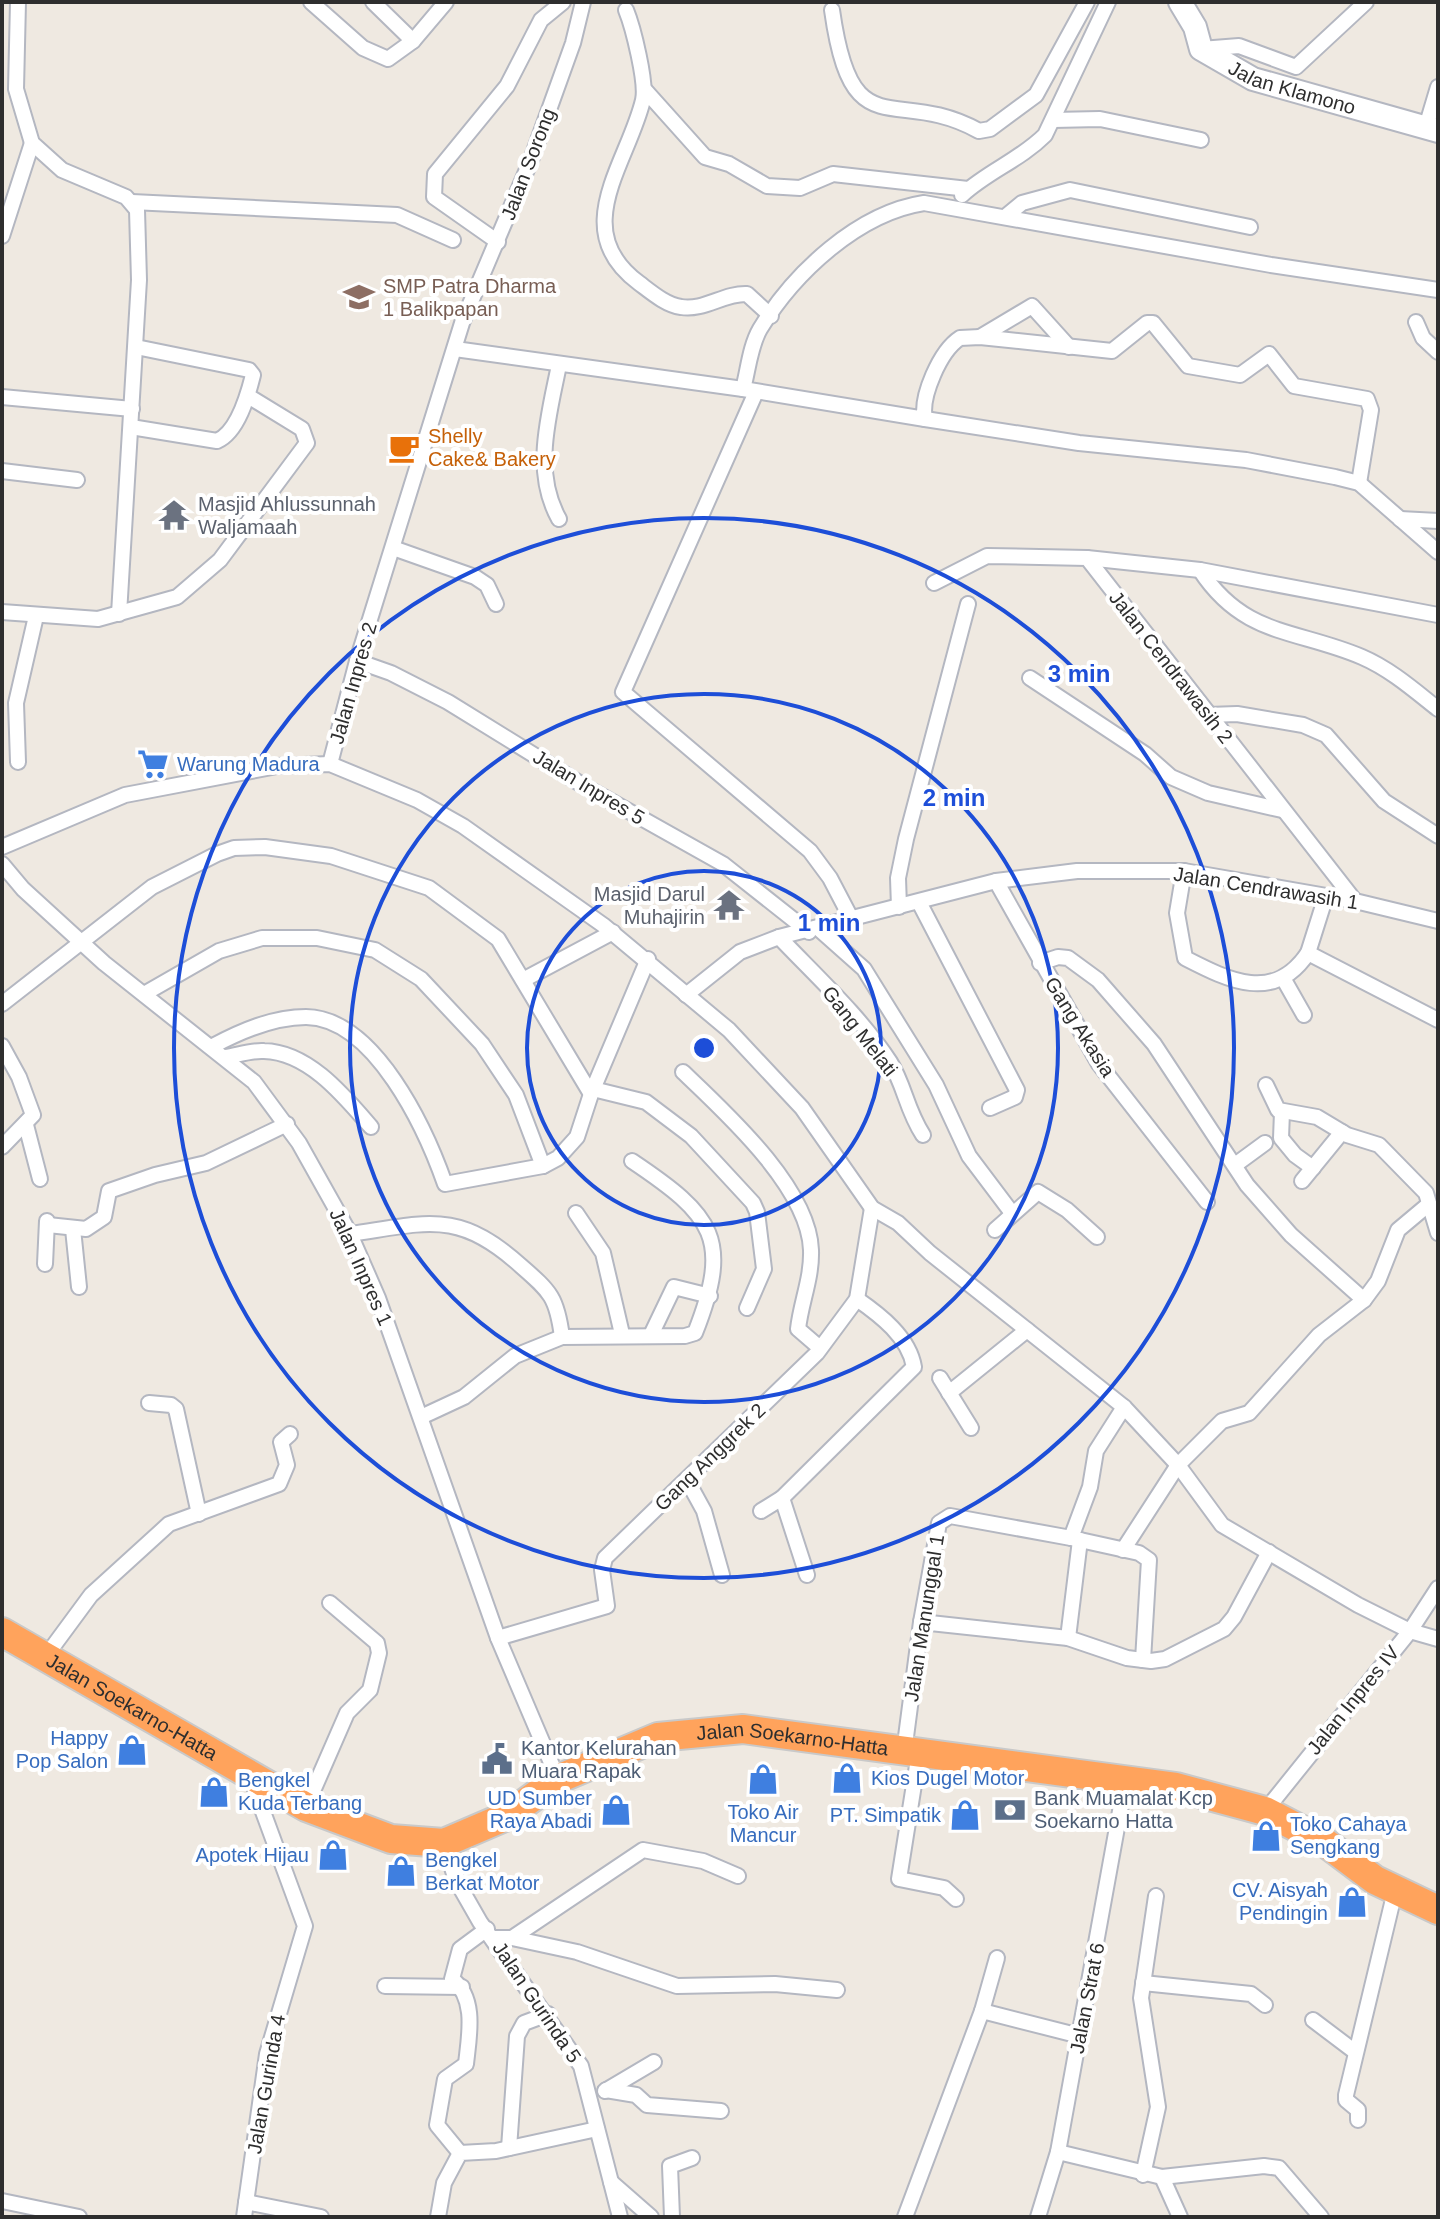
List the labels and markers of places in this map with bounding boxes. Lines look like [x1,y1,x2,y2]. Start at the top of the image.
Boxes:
place label: SMP Patra Dharma 1 Balikpapan [383,275,557,320]
school or university icon: SMP Patra Dharma 1 Balikpapan [342,280,376,314]
place label: Shelly Cake& Bakery [428,425,556,470]
cafe icon: Shelly Cake& Bakery [387,431,421,465]
place label: Masjid Ahlussunnah Waljamaah [198,493,376,538]
temple icon: Masjid Ahlussunnah Waljamaah [157,498,191,532]
supermarket icon: Warung Madura [136,747,170,781]
place label: Warung Madura [177,753,321,775]
place label: Masjid Darul Muhajirin [594,883,705,928]
temple icon: Masjid Darul Muhajirin [712,888,746,922]
centre of rings [690,1034,718,1062]
place label: Happy Pop Salon [16,1727,108,1772]
shop icon: Happy Pop Salon [115,1733,149,1767]
place label: Kantor Kelurahan Muara Rapak [521,1737,677,1782]
public building icon: Kantor Kelurahan Muara Rapak [480,1742,514,1776]
shop icon: Kios Dugel Motor [830,1761,864,1795]
shop icon: Toko Air Mancur [746,1762,780,1796]
place label: Kios Dugel Motor [871,1767,1025,1789]
place label: Bengkel Kuda Terbang [238,1769,362,1814]
shop icon: Bengkel Kuda Terbang [197,1775,231,1809]
place label: UD Sumber Raya Abadi [488,1787,592,1832]
place label: Bank Muamalat Kcp Soekarno Hatta [1034,1787,1213,1832]
shop icon: UD Sumber Raya Abadi [599,1793,633,1827]
bank icon: Bank Muamalat Kcp Soekarno Hatta [993,1793,1027,1827]
shop icon: PT. Simpatik [948,1798,982,1832]
place label: Toko Air Mancur [727,1801,799,1846]
place label: PT. Simpatik [830,1804,942,1826]
place label: Toko Cahaya Sengkang [1290,1813,1408,1858]
shop icon: Toko Cahaya Sengkang [1249,1819,1283,1853]
shop icon: Apotek Hijau [316,1838,350,1872]
place label: Apotek Hijau [196,1844,309,1866]
place label: Bengkel Berkat Motor [425,1849,540,1894]
shop icon: Bengkel Berkat Motor [384,1854,418,1888]
place label: CV. Aisyah Pendingin [1232,1879,1328,1924]
shop icon: CV. Aisyah Pendingin [1335,1885,1369,1919]

